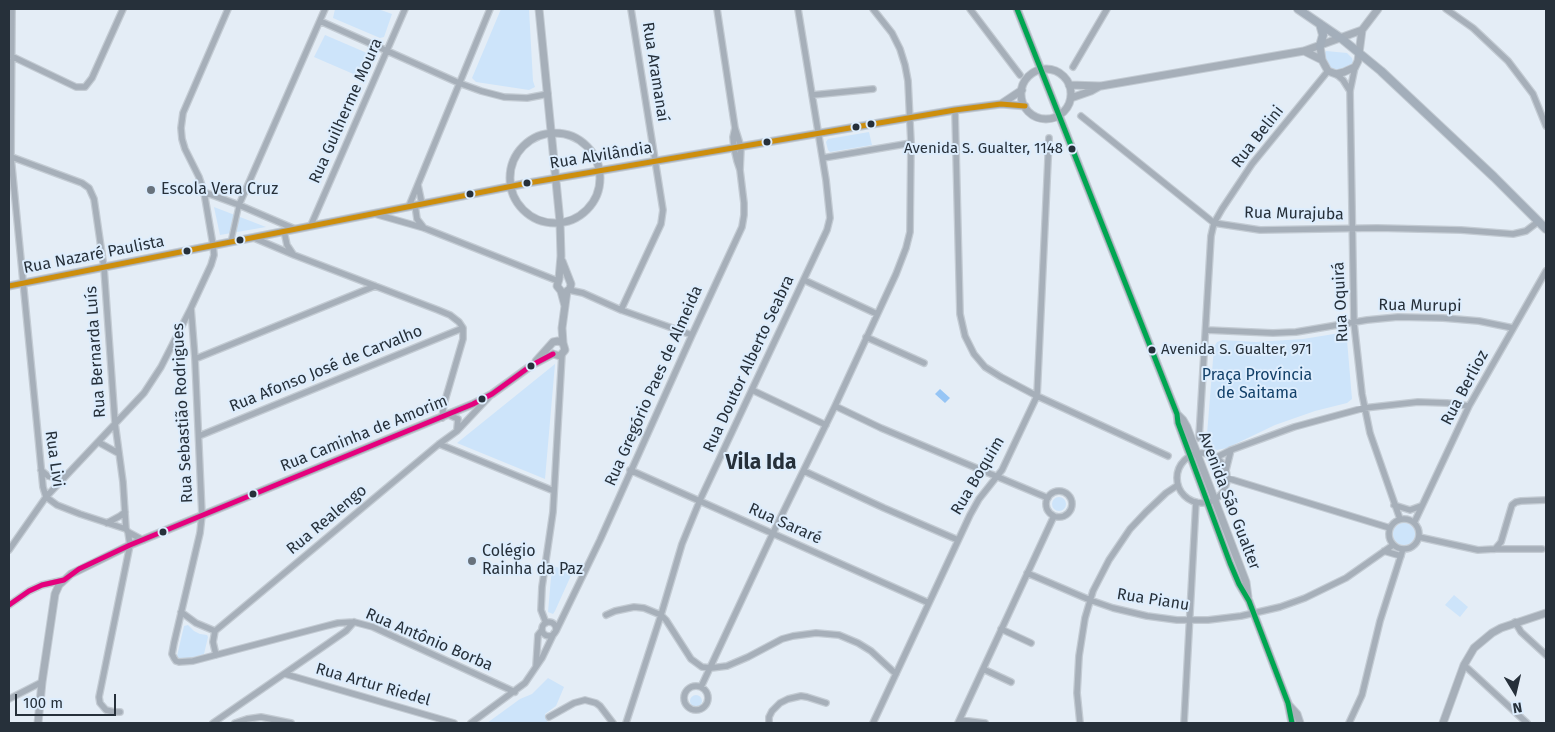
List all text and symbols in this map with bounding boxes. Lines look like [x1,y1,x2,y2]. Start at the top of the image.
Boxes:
street label: Rua Aramanaí [638,21,672,123]
street label: Rua Guilherme Moura [305,35,387,187]
street label: Rua Belini [1228,102,1288,172]
unlabelled marker [866,119,876,129]
unlabelled marker [851,122,861,132]
unlabelled marker [762,137,772,147]
street label: Rua Alvilândia [548,138,654,174]
place label: Avenida S. Gualter, 1148 [904,140,1063,158]
marker: Avenida S. Gualter, 1148 [1067,144,1077,154]
unlabelled marker [522,178,532,188]
place label: Escola Vera Cruz [161,180,278,200]
marker: Escola Vera Cruz [145,184,157,196]
unlabelled marker [465,189,475,199]
street label: Rua Murajuba [1244,204,1344,224]
street label: Rua Nazaré Paulista [22,232,166,278]
unlabelled marker [235,235,245,245]
unlabelled marker [182,246,192,256]
street label: Rua Oquirá [1329,261,1353,343]
street label: Rua Doutor Alberto Seabra [699,272,799,456]
street label: Rua Gregório Paes de Almeida [601,283,707,489]
street label: Rua Bernarda Luís [82,286,110,418]
street label: Rua Murupi [1378,296,1462,316]
street label: Rua Afonso José de Carvalho [227,321,425,417]
street label: Rua Sebastião Rodrigues [169,323,197,503]
place label: Avenida S. Gualter, 971 [1161,341,1312,359]
marker: Avenida S. Gualter, 971 [1147,345,1157,355]
street label: Rua Berlioz [1437,347,1493,429]
unlabelled marker [526,361,536,371]
park label: Praça Província de Saitama [1202,366,1312,404]
street label: Rua Caminha de Amorim [278,392,450,476]
unlabelled marker [477,394,487,404]
street label: Avenida São Gualter [1194,429,1264,573]
street label: Rua Livi [41,430,67,488]
street label: Rua Boquim [947,433,1009,519]
district label: Vila Ida [726,450,796,476]
street label: Rua Realengo [283,481,371,559]
unlabelled marker [248,489,258,499]
street label: Rua Sararé [745,499,825,549]
unlabelled marker [158,527,168,537]
place label: Colégio Rainha da Paz [482,542,583,580]
marker: Colégio Rainha da Paz [466,555,478,567]
street label: Rua Pianu [1115,585,1191,615]
street label: Rua Antônio Borba [363,605,495,675]
street label: Rua Artur Riedel [313,659,433,711]
north arrow [1490,667,1540,717]
scale bar [18,684,119,716]
text: 100 m [23,694,63,712]
text: N [1512,698,1523,716]

